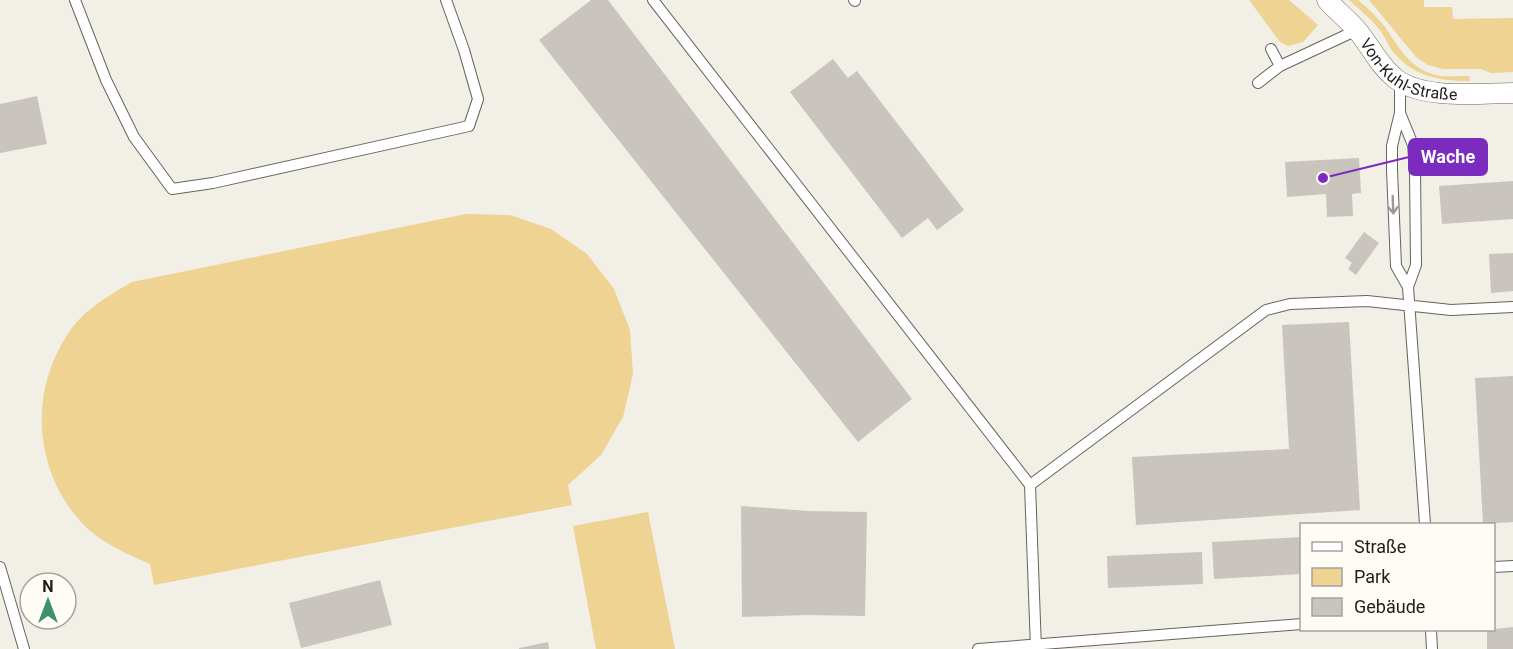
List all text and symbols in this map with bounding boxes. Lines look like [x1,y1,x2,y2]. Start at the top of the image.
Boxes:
street label: Von-Kuhl-Straße [1356,35,1458,104]
callout: Wache [1409,139,1487,175]
text: Wache [1421,146,1475,167]
one-way arrow [1388,194,1399,214]
legend [1300,523,1495,631]
text: Straße [1354,536,1406,557]
text: Park [1354,566,1391,587]
north arrow [18,571,78,631]
text: N [42,577,54,596]
text: Gebäude [1354,596,1425,617]

